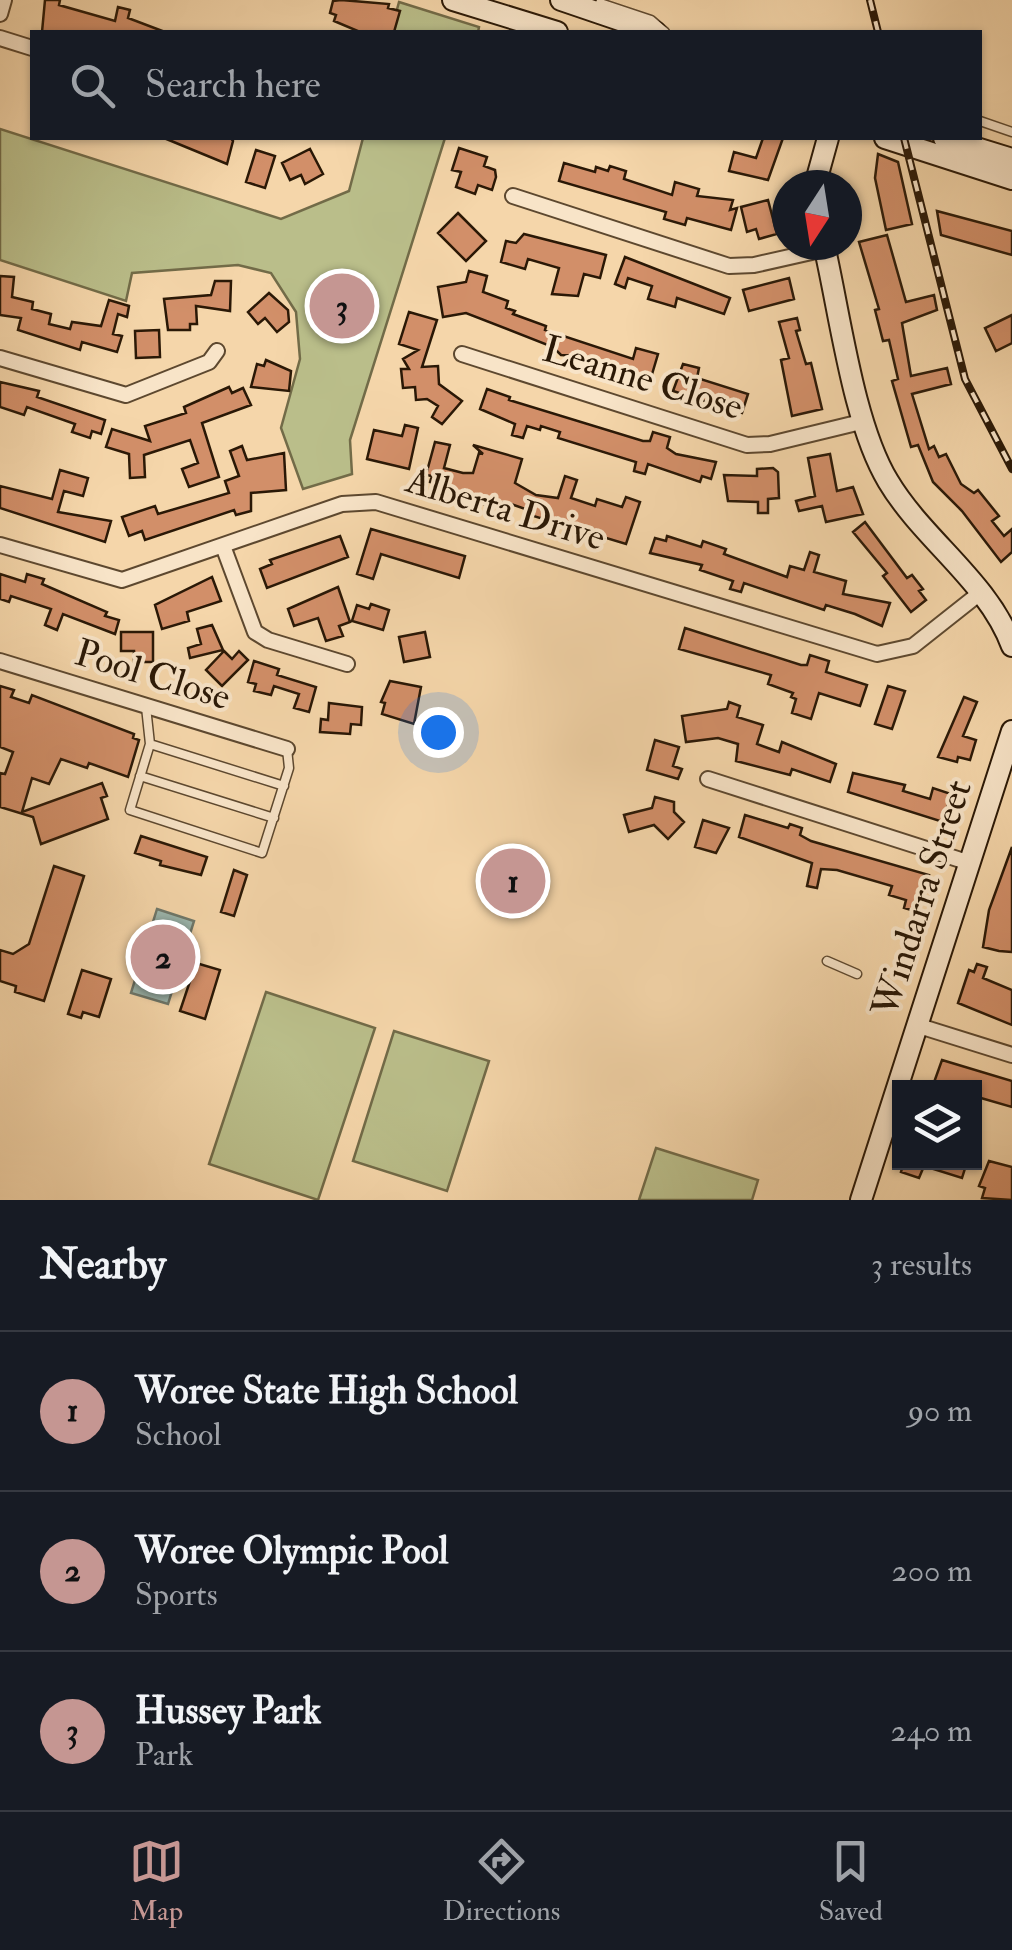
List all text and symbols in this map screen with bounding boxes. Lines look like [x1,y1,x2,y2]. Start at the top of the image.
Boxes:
search box [30,30,982,140]
icon: search [65,58,120,113]
text: Search here [145,61,321,109]
north arrow [772,170,862,260]
pin: 3 [310,268,374,344]
street label: Leanne Close [537,325,749,431]
street label: Alberta Drive [400,456,611,562]
street label: Pool Close [69,629,236,721]
your location [413,707,464,758]
street label: Windarra Street [861,774,983,1024]
pin: 1 [480,844,546,918]
pin: 2 [130,920,196,994]
map controls [892,1080,982,1170]
button: layers [892,1080,982,1170]
text: Nearby [40,1239,166,1291]
text: 3 results [871,1245,972,1285]
text: Woree State High School [135,1367,518,1415]
text: 1 [67,1391,78,1431]
text: 90 m [908,1391,972,1431]
text: School [135,1415,221,1455]
text: Woree Olympic Pool [135,1527,448,1575]
text: 2 [64,1551,81,1591]
text: 200 m [891,1551,972,1591]
text: Sports [135,1575,218,1615]
text: Hussey Park [135,1687,321,1735]
text: 3 [66,1711,79,1751]
text: 240 m [891,1711,972,1751]
text: Park [135,1735,193,1775]
tab: Map [129,1834,184,1929]
tab: Directions [443,1834,560,1929]
tab: Saved [819,1834,883,1929]

